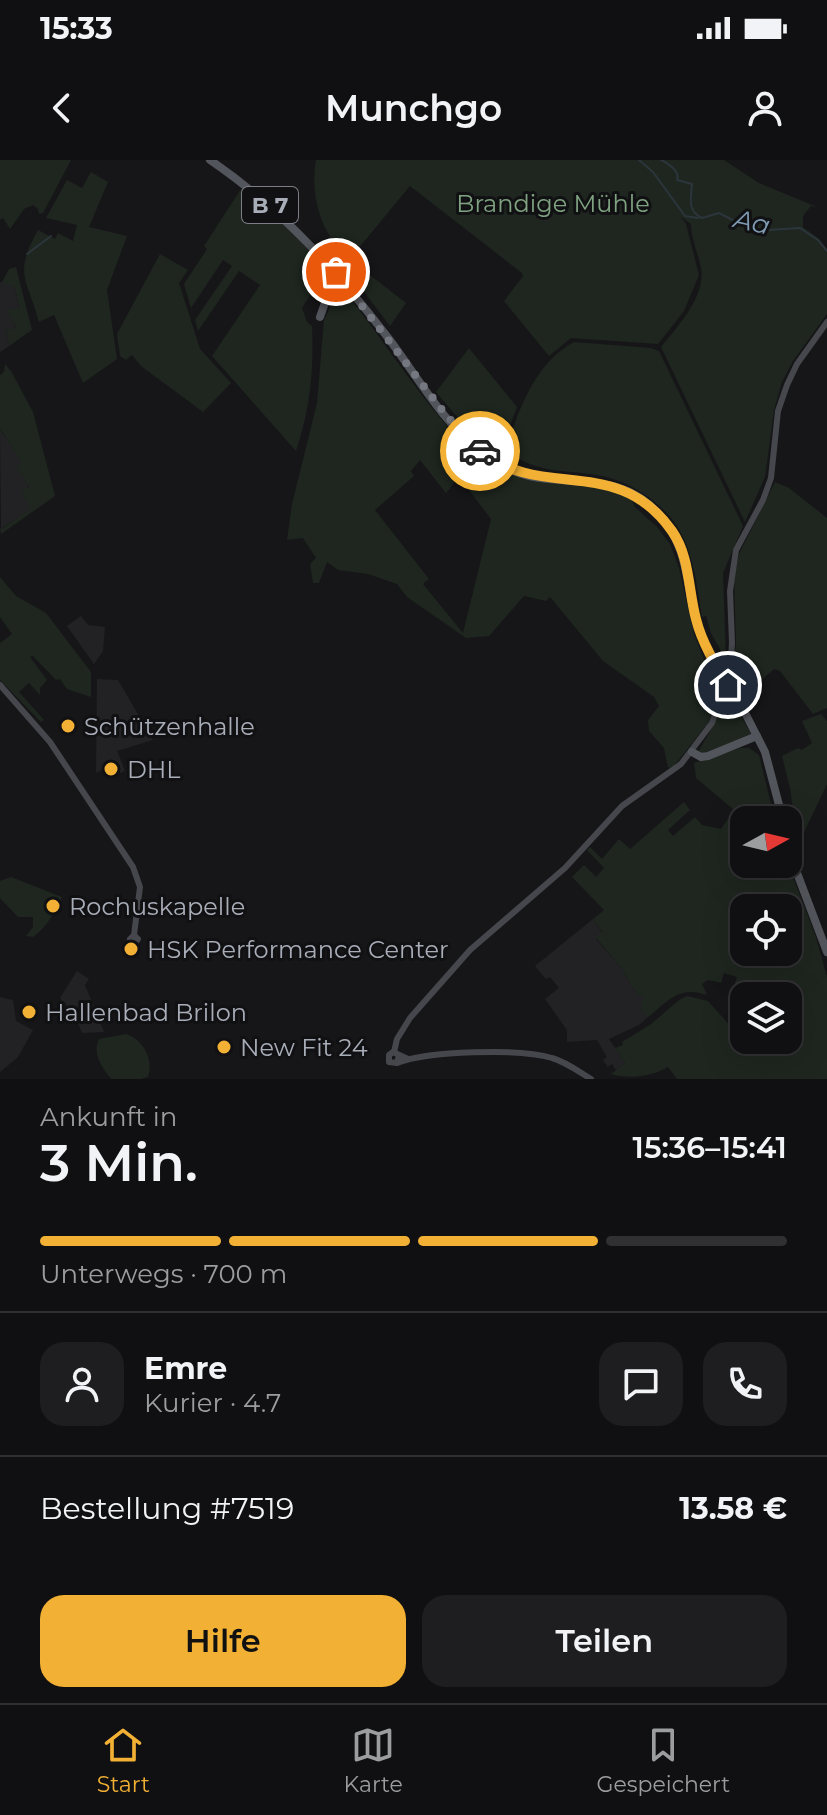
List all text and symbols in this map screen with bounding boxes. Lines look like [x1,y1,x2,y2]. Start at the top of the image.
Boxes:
text: 15:33 [40,10,113,47]
icon: back [40,86,84,130]
text: Munchgo [325,86,502,130]
icon: person [743,86,787,130]
road number: B 7 [242,187,298,223]
park label: Brandige Mühle [456,189,650,218]
water label: Aa [729,202,773,242]
pin [302,238,370,306]
icon: bag [314,250,358,294]
courier [440,411,520,491]
icon: car [458,429,502,473]
pin [694,651,762,719]
icon: home [706,663,750,707]
place label: Schützenhalle [84,712,255,741]
marker: Schützenhalle [59,717,77,735]
place label: DHL [127,755,180,784]
marker: DHL [102,760,120,778]
north arrow [730,806,802,878]
map controls [730,806,802,1054]
place label: Rochuskapelle [69,892,245,921]
button: locate [730,894,802,966]
marker: Rochuskapelle [44,897,62,915]
place label: HSK Performance Center [147,935,449,964]
marker: HSK Performance Center [122,940,140,958]
button: layers [730,982,802,1054]
place label: Hallenbad Brilon [45,998,247,1027]
marker: Hallenbad Brilon [20,1003,38,1021]
place label: New Fit 24 [240,1033,368,1062]
marker: New Fit 24 [215,1038,233,1056]
text: Ankunft in [40,1101,177,1133]
text: 15:36–15:41 [633,1129,787,1166]
text: 3 Min. [40,1131,198,1194]
text: Unterwegs · 700 m [40,1258,287,1290]
button: person [40,1342,124,1426]
button: chat [599,1342,683,1426]
button: phone [703,1342,787,1426]
text: Emre [144,1350,227,1387]
text: Kurier · 4.7 [144,1387,281,1419]
text: Bestellung #7519 [40,1490,294,1527]
text: 13.58 € [679,1490,787,1527]
button: Hilfe [40,1595,406,1687]
button: Teilen [422,1595,787,1687]
tab: Start [97,1723,150,1798]
tab: Karte [344,1723,403,1798]
tab: Gespeichert [597,1723,730,1798]

